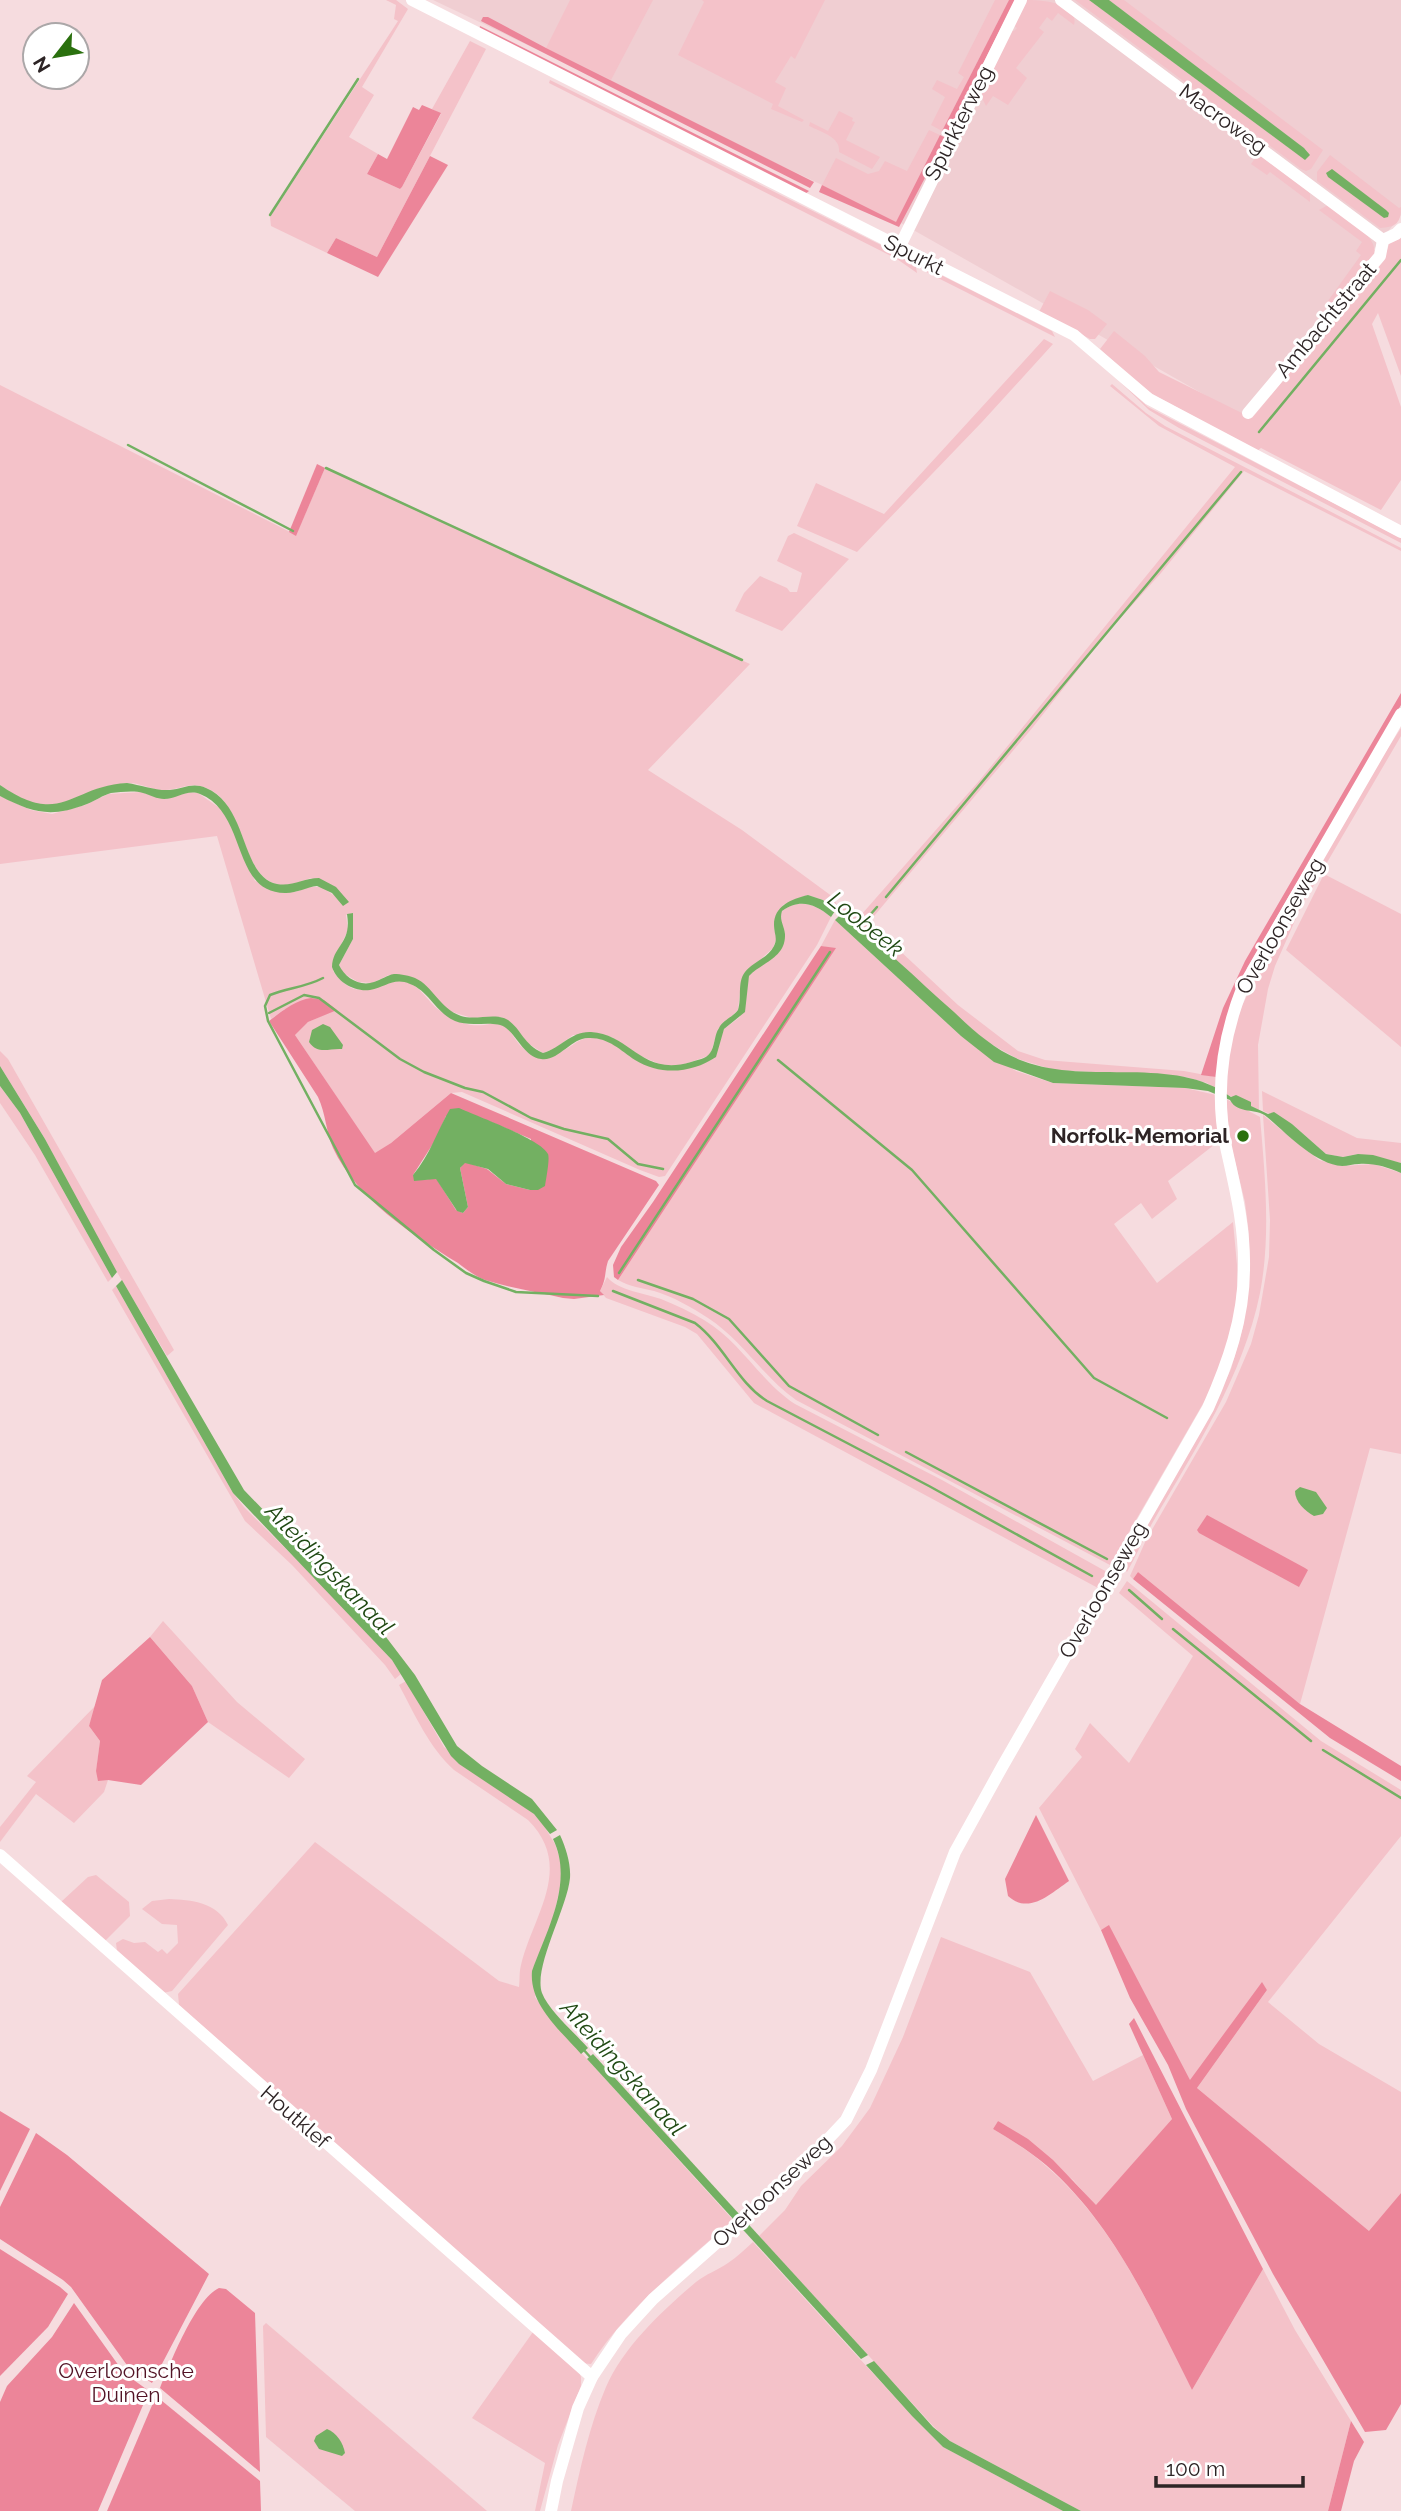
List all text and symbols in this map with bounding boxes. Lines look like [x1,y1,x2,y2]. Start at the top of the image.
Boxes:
north arrow [21,21,91,91]
text: N [28,53,55,77]
street label: Spurkterweg [919,61,998,184]
street label: Macroweg [1175,78,1272,159]
street label: Spurkt [880,229,948,280]
street label: Ambachtstraat [1270,257,1381,382]
street label: Overloonseweg [1230,853,1329,998]
water label: Loobeek [823,885,909,962]
place label: Norfolk-Memorial [1051,1123,1229,1148]
marker: Norfolk-Memorial [1235,1128,1251,1144]
water label: Afleidingskanaal [259,1496,400,1640]
street label: Overloonseweg [1053,1517,1152,1662]
water label: Afleidingskanaal [554,1993,691,2141]
street label: Houtklef [256,2080,336,2154]
street label: Overloonseweg [707,2129,836,2252]
park label: Overloonsche Duinen [58,2358,194,2407]
scale bar [1156,2444,1303,2488]
text: 100 m [1166,2456,1225,2481]

